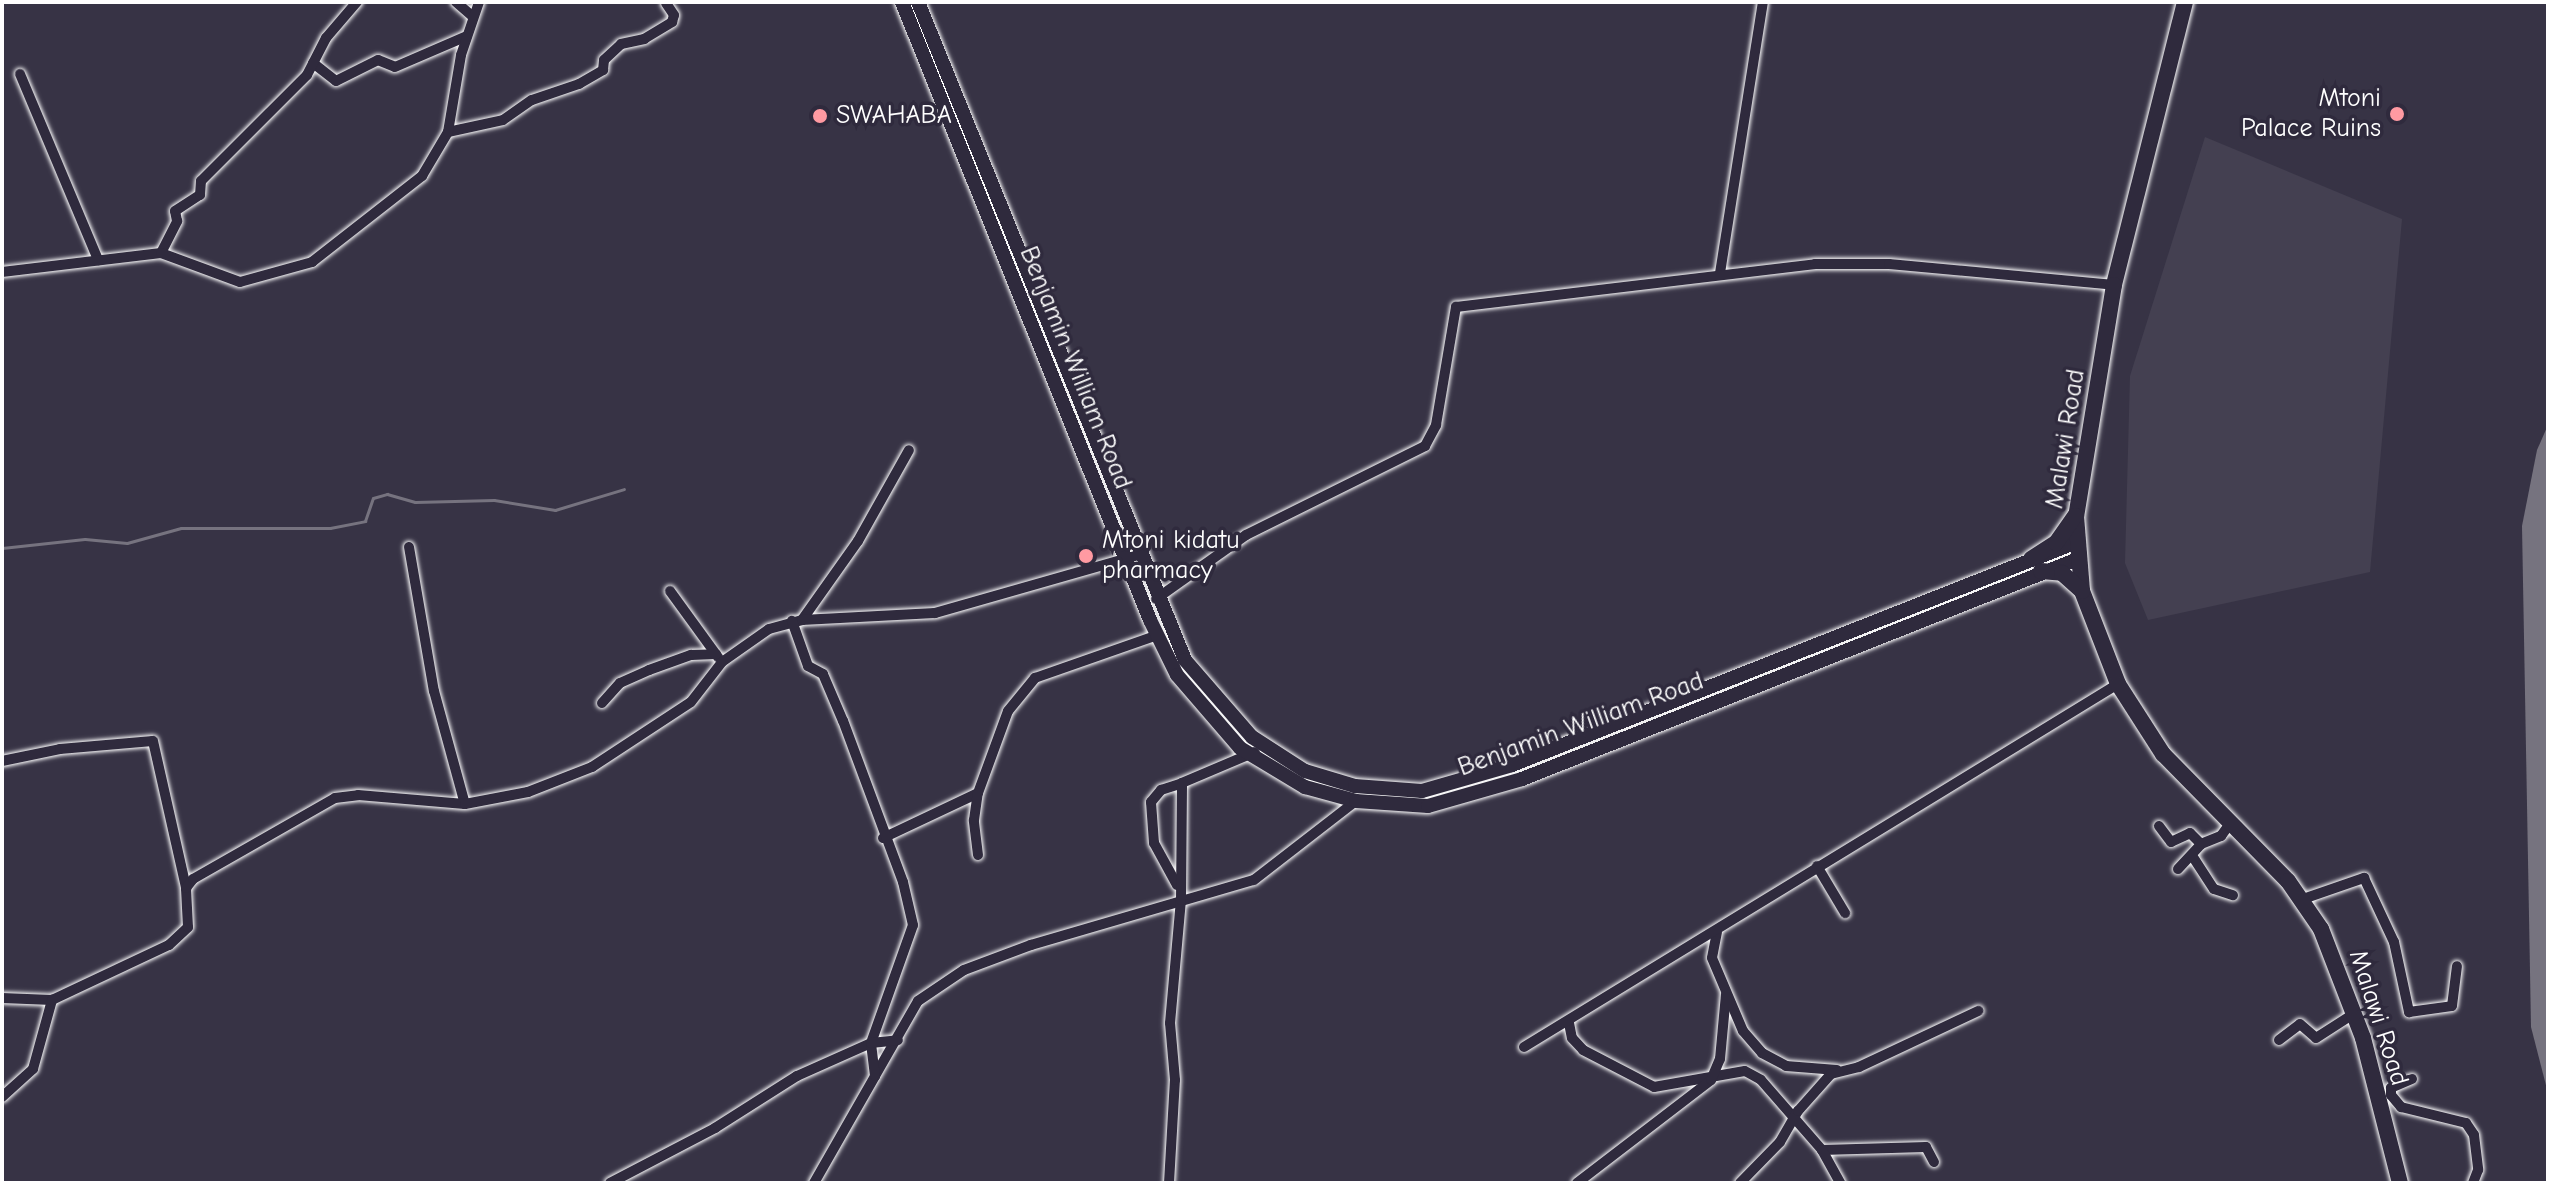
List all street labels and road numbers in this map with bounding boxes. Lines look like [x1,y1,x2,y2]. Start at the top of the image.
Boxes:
street label: Benjamin William Road [1012,242,1138,494]
street label: Malawi Road [2040,367,2092,511]
street label: Benjamin William Road [1454,666,1708,784]
street label: Malawi Road [2341,946,2415,1090]

